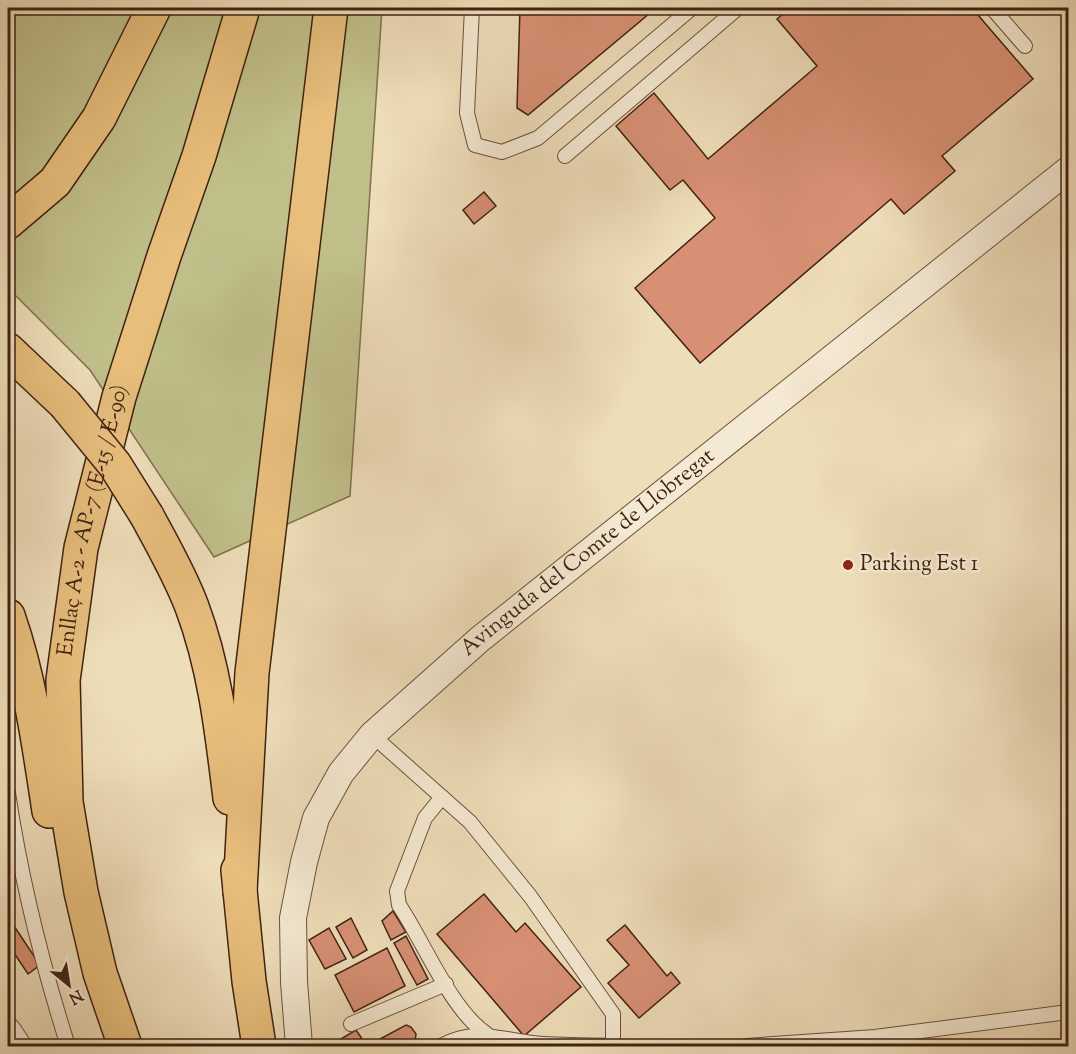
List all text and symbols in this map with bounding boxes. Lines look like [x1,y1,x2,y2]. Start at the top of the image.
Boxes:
street label: Enllaç A-2 - AP-7 (E-15 / E-90) [50,381,138,658]
street label: Avinguda del Comte de Llobregat [454,441,723,665]
place label: Parking Est 1 [860,549,979,581]
marker: Parking Est 1 [841,558,855,572]
north arrow [39,955,99,1015]
text: N [64,983,87,1009]

